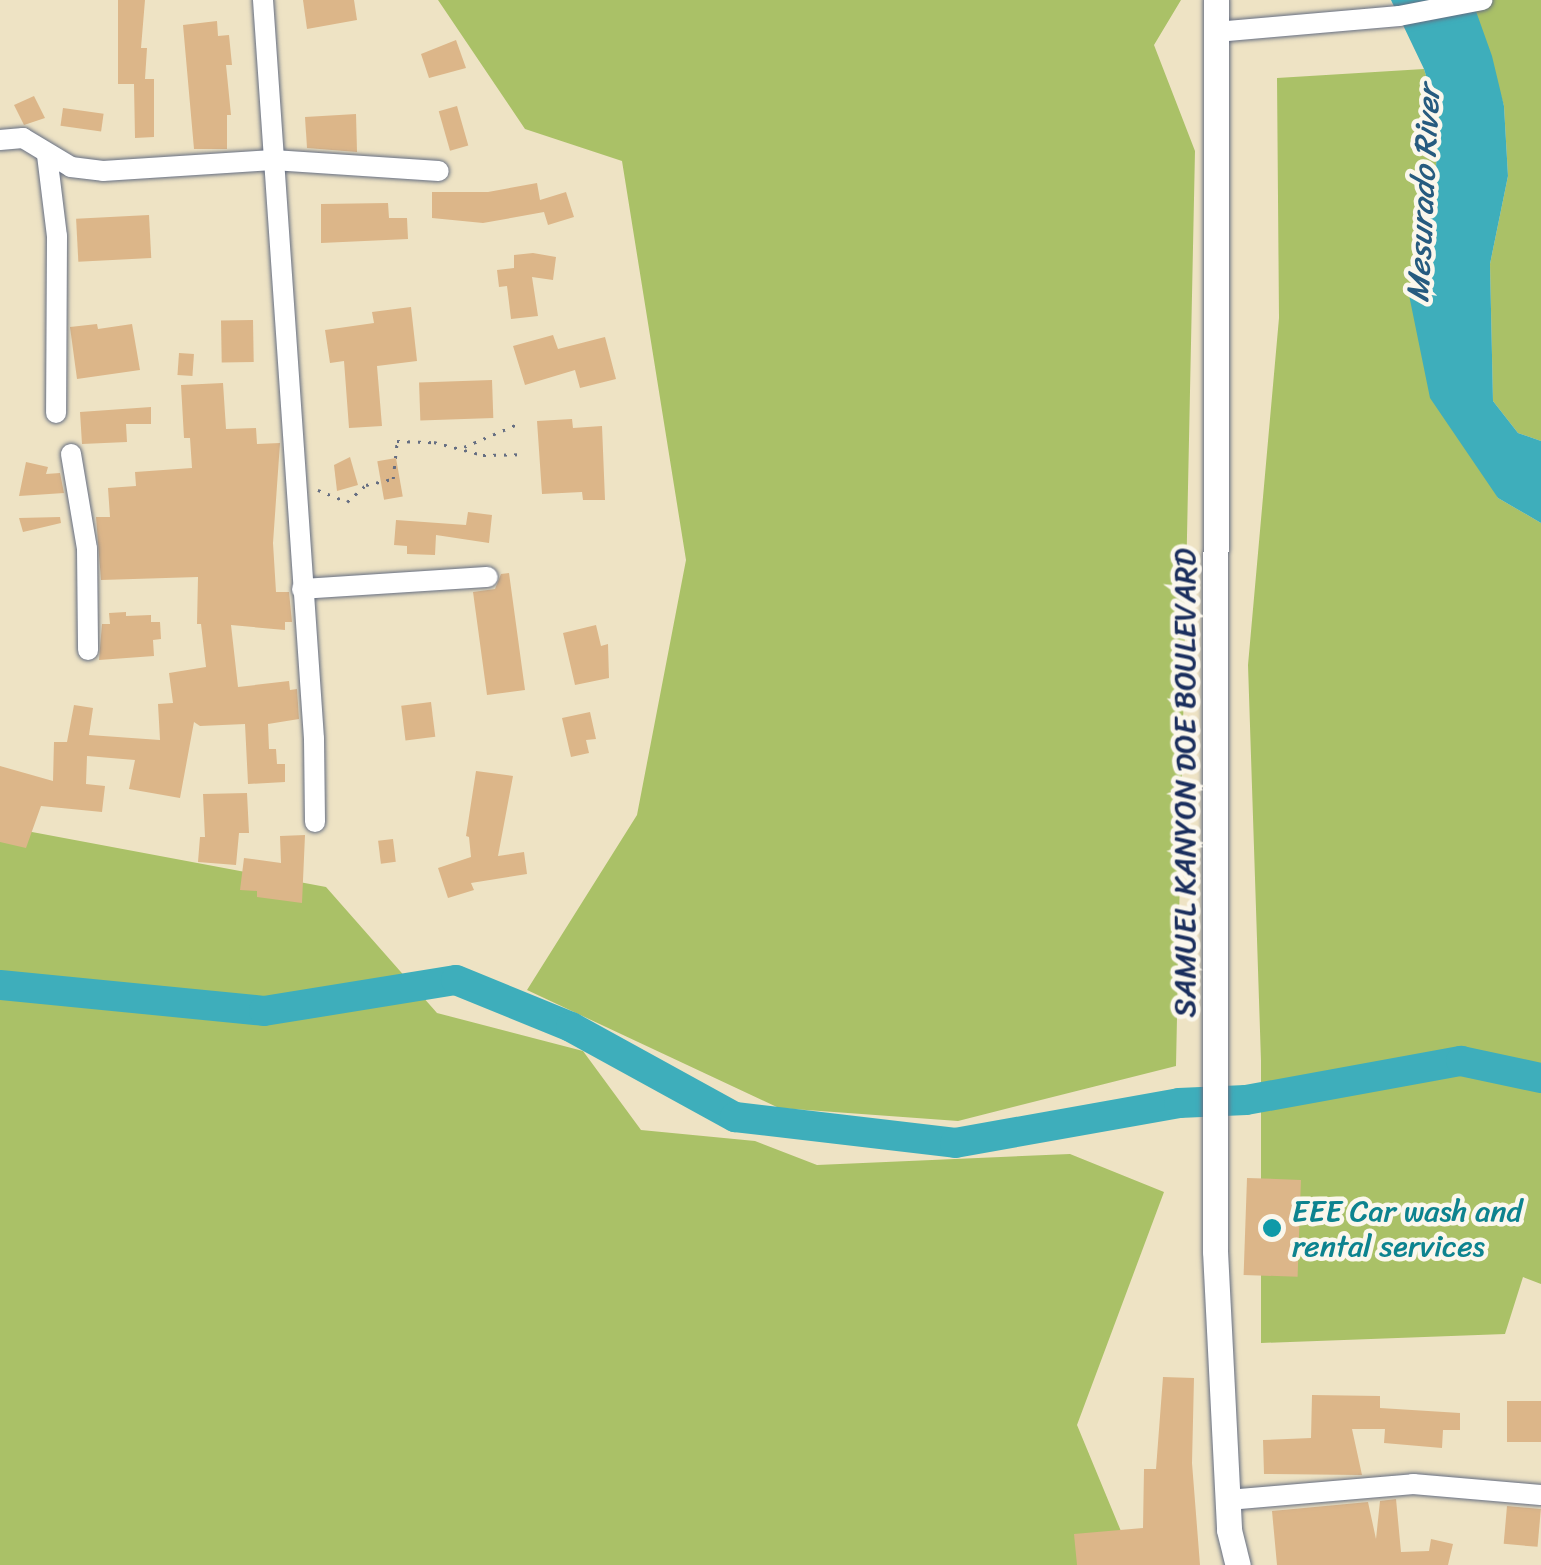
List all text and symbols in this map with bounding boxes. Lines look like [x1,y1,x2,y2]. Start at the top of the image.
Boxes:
water label: Mesurado River [1399,84,1449,304]
street label: SAMUEL KANYON DOE BOULEVARD [1167,548,1203,1018]
place label: EEE Car wash and rental services [1292,1193,1524,1264]
marker: EEE Car wash and rental services [1261,1217,1283,1239]

